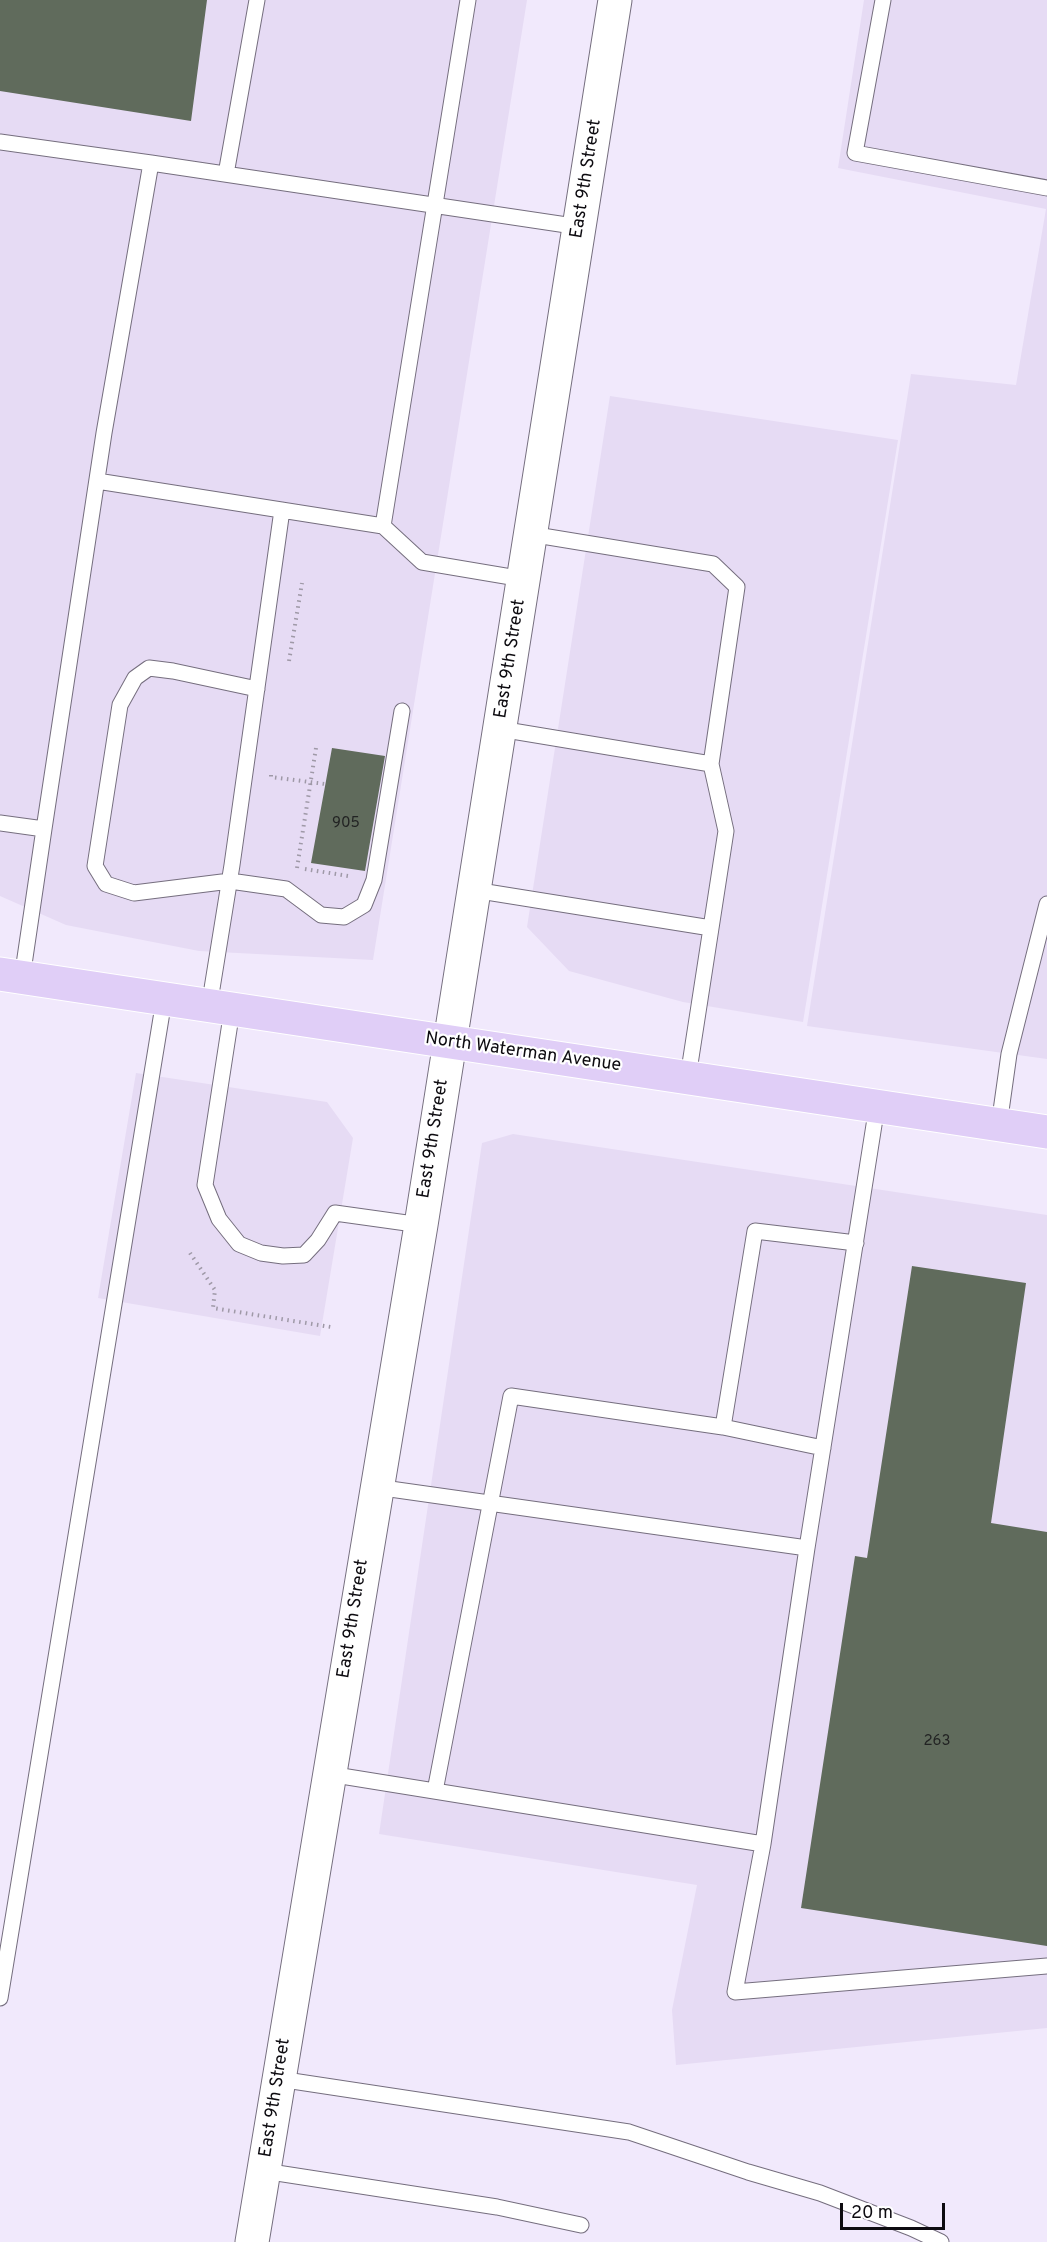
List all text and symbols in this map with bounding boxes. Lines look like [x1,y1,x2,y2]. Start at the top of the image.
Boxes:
street label: East 9th Street [567,118,607,240]
street label: East 9th Street [491,598,531,720]
house number: 905 [332,815,360,833]
street label: North Waterman Avenue [424,1029,622,1077]
street label: East 9th Street [414,1078,454,1200]
street label: East 9th Street [334,1558,374,1680]
house number: 263 [923,1733,951,1751]
street label: East 9th Street [256,2037,296,2159]
scale bar [843,2191,948,2229]
text: 20 m [851,2202,893,2225]

